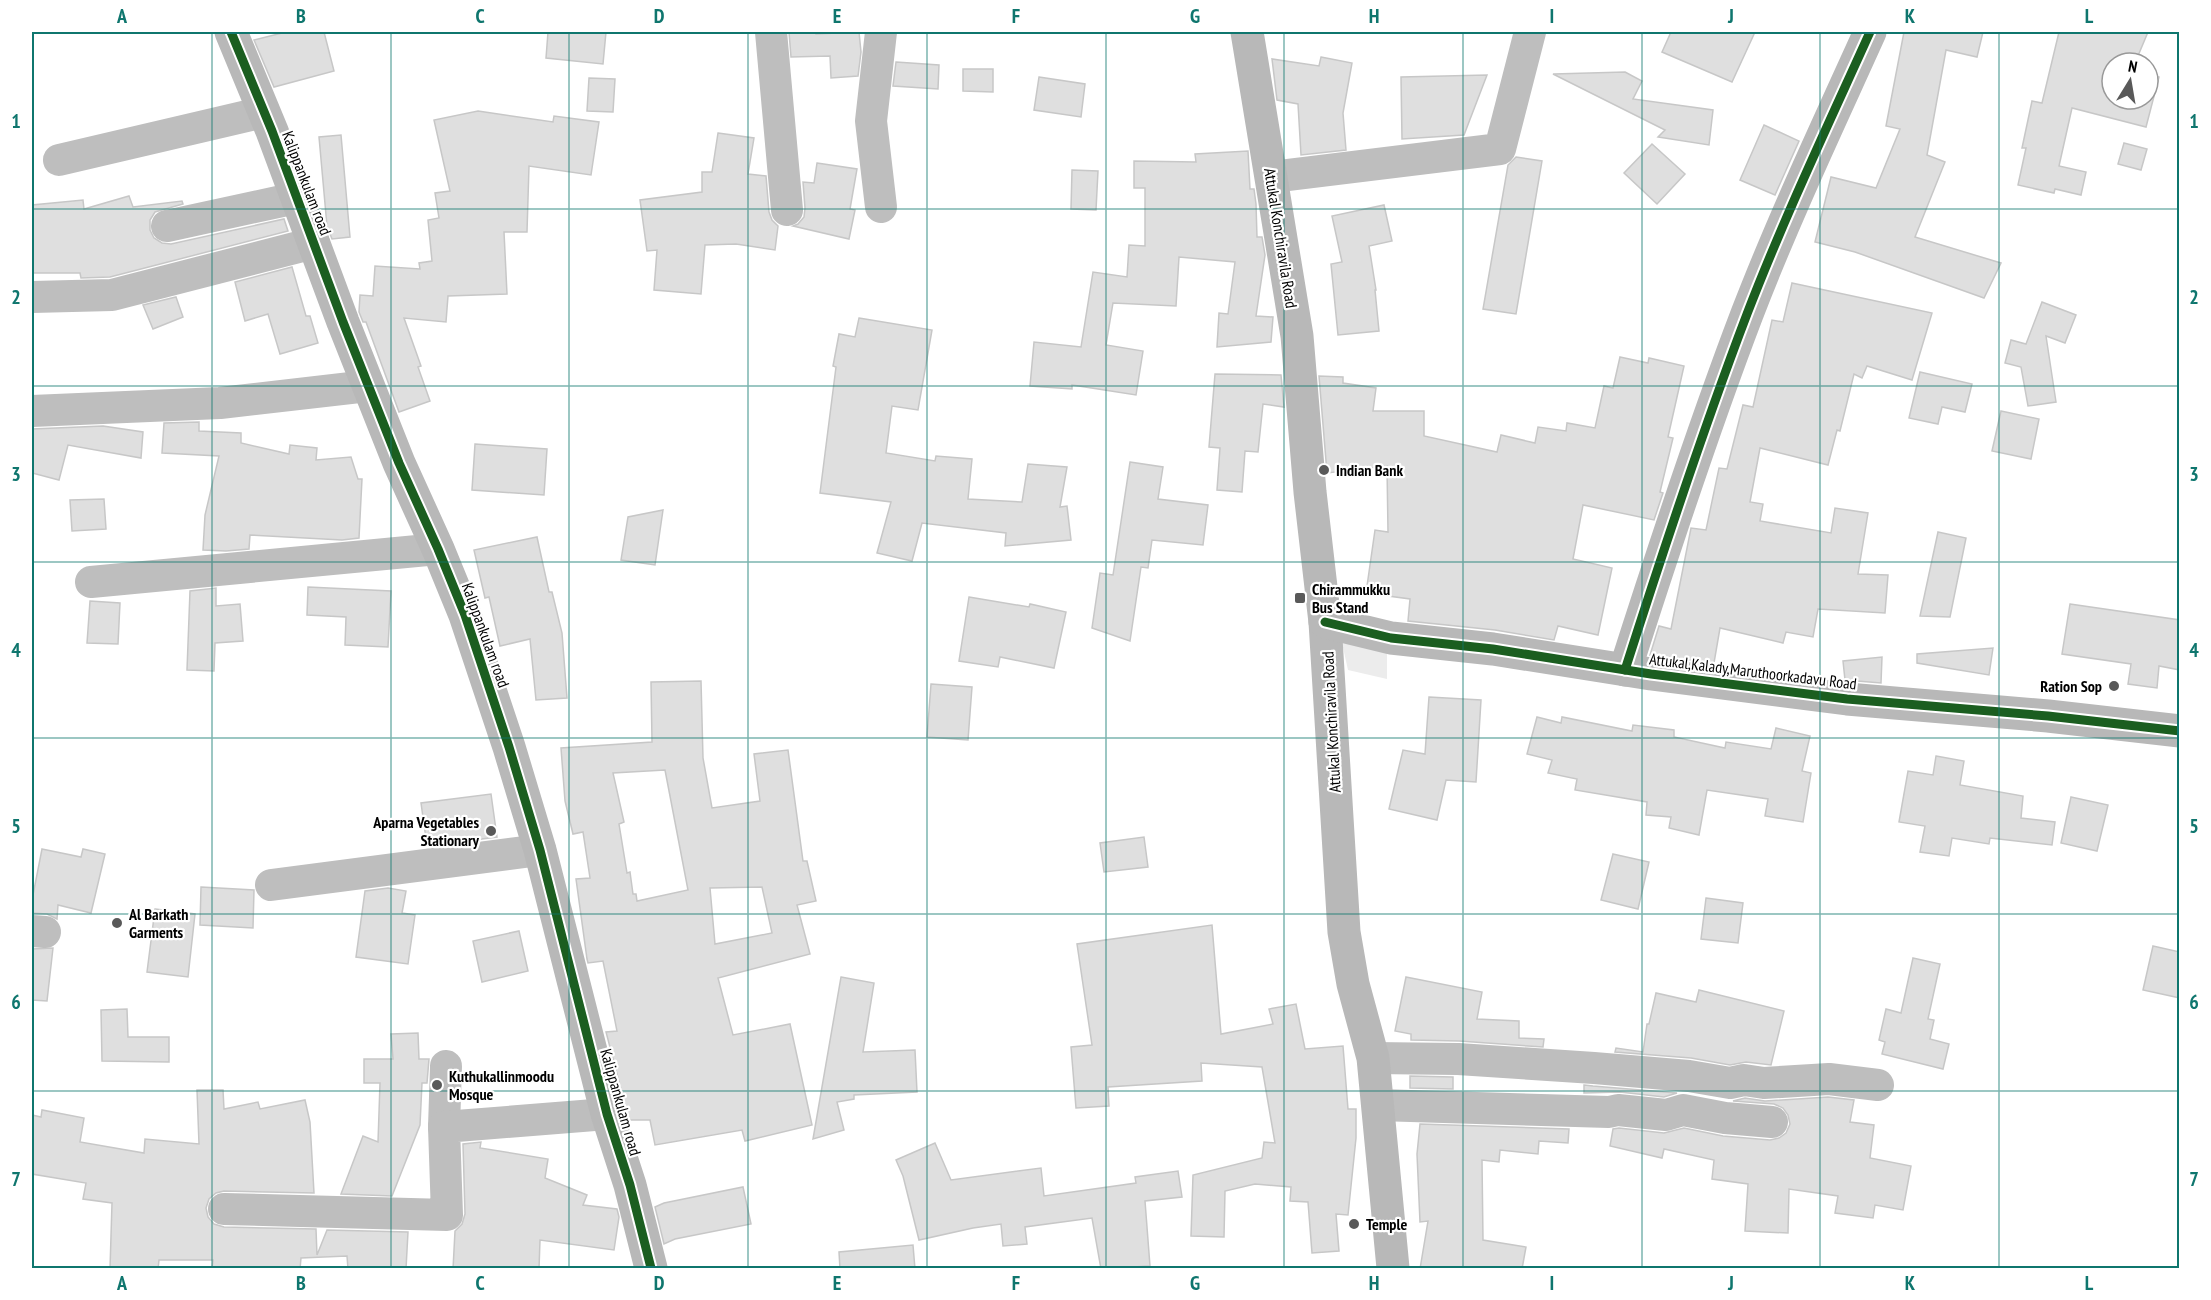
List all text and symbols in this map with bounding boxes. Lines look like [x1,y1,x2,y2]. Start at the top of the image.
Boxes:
text: A [116,3,128,29]
text: B [296,3,306,29]
text: C [475,3,485,29]
text: D [654,3,665,29]
text: E [833,3,841,29]
text: F [1012,3,1020,29]
text: G [1190,3,1200,29]
text: H [1369,3,1379,29]
text: I [1550,3,1554,29]
text: J [1727,3,1734,29]
text: K [1905,3,1916,29]
text: L [2085,3,2094,29]
north arrow [2100,51,2160,111]
text: N [2127,56,2139,77]
text: 1 [11,108,21,134]
text: 1 [2189,108,2199,134]
street label: Kalippankulam road [278,128,336,238]
street label: Attukal Konchiravila Road [1260,167,1302,310]
text: 2 [11,284,21,310]
text: 2 [2189,284,2199,310]
place label: Indian Bank [1336,460,1403,480]
text: 3 [11,461,21,487]
text: 3 [2189,461,2199,487]
marker: Indian Bank [1317,463,1331,477]
place label: Chirammukku Bus Stand [1312,579,1390,617]
street label: Kalippankulam road [458,580,514,690]
marker: Chirammukku Bus Stand [1293,591,1307,605]
text: 4 [11,637,21,663]
text: 4 [2189,637,2199,663]
street label: Attukal,Kalady,Maruthoorkadavu Road [1648,648,1858,694]
street label: Attukal Konchiravila Road [1317,651,1345,793]
place label: Ration Sop [2040,676,2102,696]
marker: Ration Sop [2107,679,2121,693]
place label: Aparna Vegetables Stationary [372,812,480,850]
text: 5 [11,813,21,839]
text: 5 [2189,813,2199,839]
marker: Aparna Vegetables Stationary [484,824,498,838]
place label: Al Barkath Garments [128,904,188,942]
marker: Al Barkath Garments [110,916,124,930]
text: 6 [11,989,21,1015]
text: 6 [2189,989,2199,1015]
street label: Kalippankulam road [596,1046,646,1158]
place label: Kuthukallinmoodu Mosque [449,1066,554,1104]
marker: Kuthukallinmoodu Mosque [430,1078,444,1092]
text: 7 [11,1166,21,1192]
text: 7 [2189,1166,2199,1192]
place label: Temple [1366,1214,1407,1234]
marker: Temple [1347,1217,1361,1231]
text: A [116,1270,128,1296]
text: B [296,1270,306,1296]
text: C [475,1270,485,1296]
text: D [654,1270,665,1296]
text: E [833,1270,841,1296]
text: F [1012,1270,1020,1296]
text: G [1190,1270,1200,1296]
text: H [1369,1270,1379,1296]
text: I [1550,1270,1554,1296]
text: J [1727,1270,1734,1296]
text: K [1905,1270,1916,1296]
text: L [2085,1270,2094,1296]

